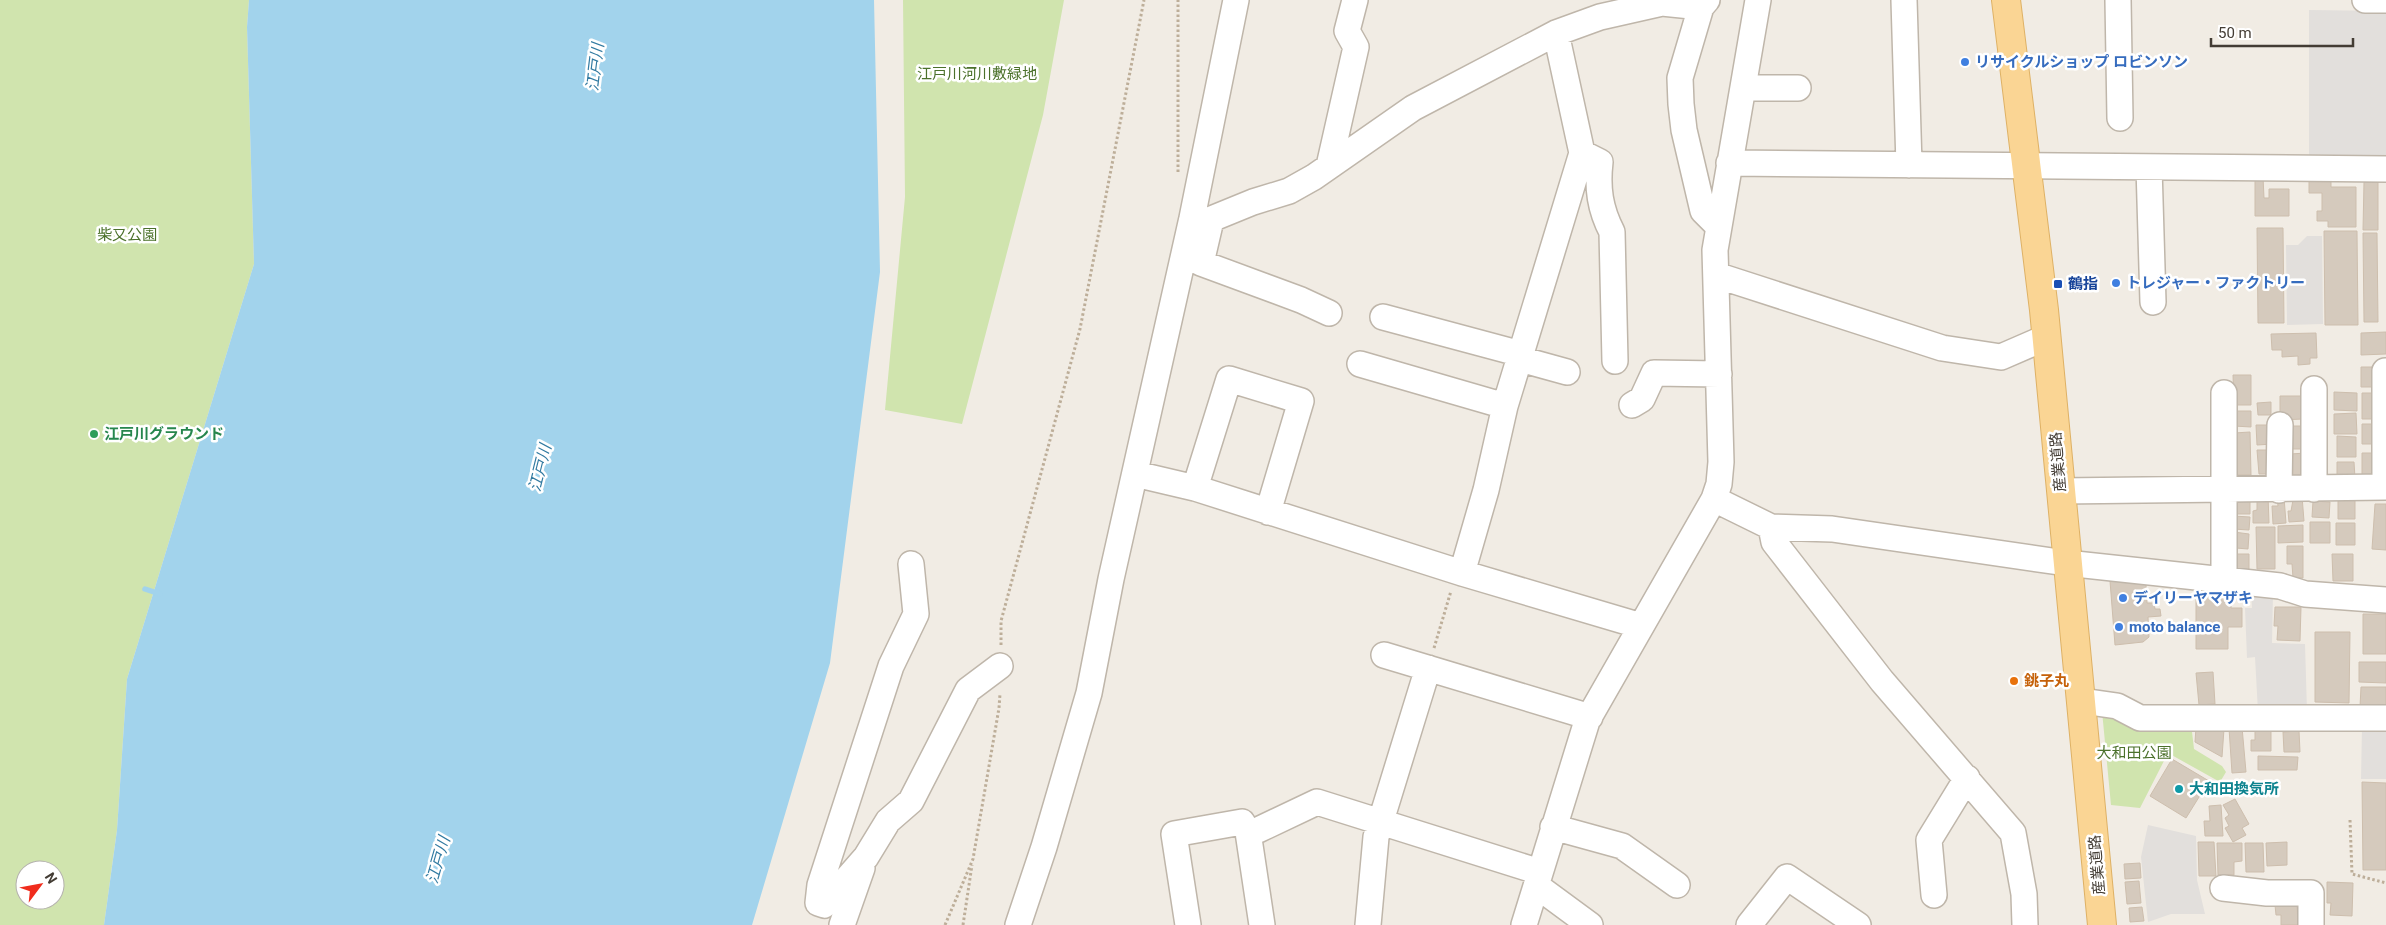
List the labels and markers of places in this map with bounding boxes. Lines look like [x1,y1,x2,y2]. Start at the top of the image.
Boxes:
place label: リサイクルショップ ロビンソン [1975,53,2188,71]
marker: リサイクルショップ ロビンソン [1959,56,1971,68]
place label: トレジャー・ファクトリー [2126,274,2305,292]
place label: 鶴指 [2068,275,2098,293]
marker: トレジャー・ファクトリー [2110,277,2122,289]
marker: 鶴指 [2052,278,2064,290]
place label: 江戸川グラウンド [104,425,224,443]
marker: 江戸川グラウンド [88,428,100,440]
place label: デイリーヤマザキ [2133,589,2253,607]
marker: デイリーヤマザキ [2117,592,2129,604]
place label: moto balance [2129,618,2220,636]
marker: moto balance [2113,621,2125,633]
place label: 銚子丸 [2024,672,2069,690]
marker: 銚子丸 [2008,675,2020,687]
place label: 大和田換気所 [2189,780,2279,798]
marker: 大和田換気所 [2173,783,2185,795]

